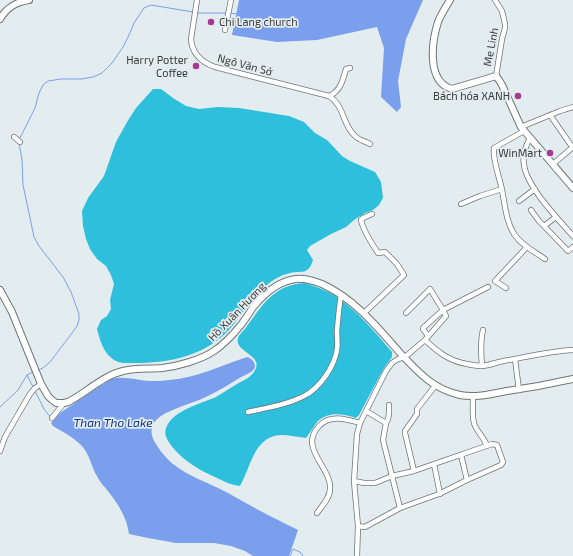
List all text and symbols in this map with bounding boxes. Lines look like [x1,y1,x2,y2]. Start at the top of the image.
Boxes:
place label: Chi Lang church [219,15,298,29]
marker: Chi Lang church [206,17,216,27]
street label: Me Linh [481,27,501,67]
street label: Ngô Văn Sở [216,51,274,79]
place label: Harry Potter Coffee [126,53,188,79]
marker: Harry Potter Coffee [191,61,201,71]
place label: Bách hóa XANH [433,89,510,103]
marker: Bách hóa XANH [513,91,523,101]
place label: WinMart [498,146,542,160]
marker: WinMart [545,148,555,158]
street label: Hồ Xuân Hương [206,280,268,344]
water label: Than Tho Lake [73,416,153,430]

